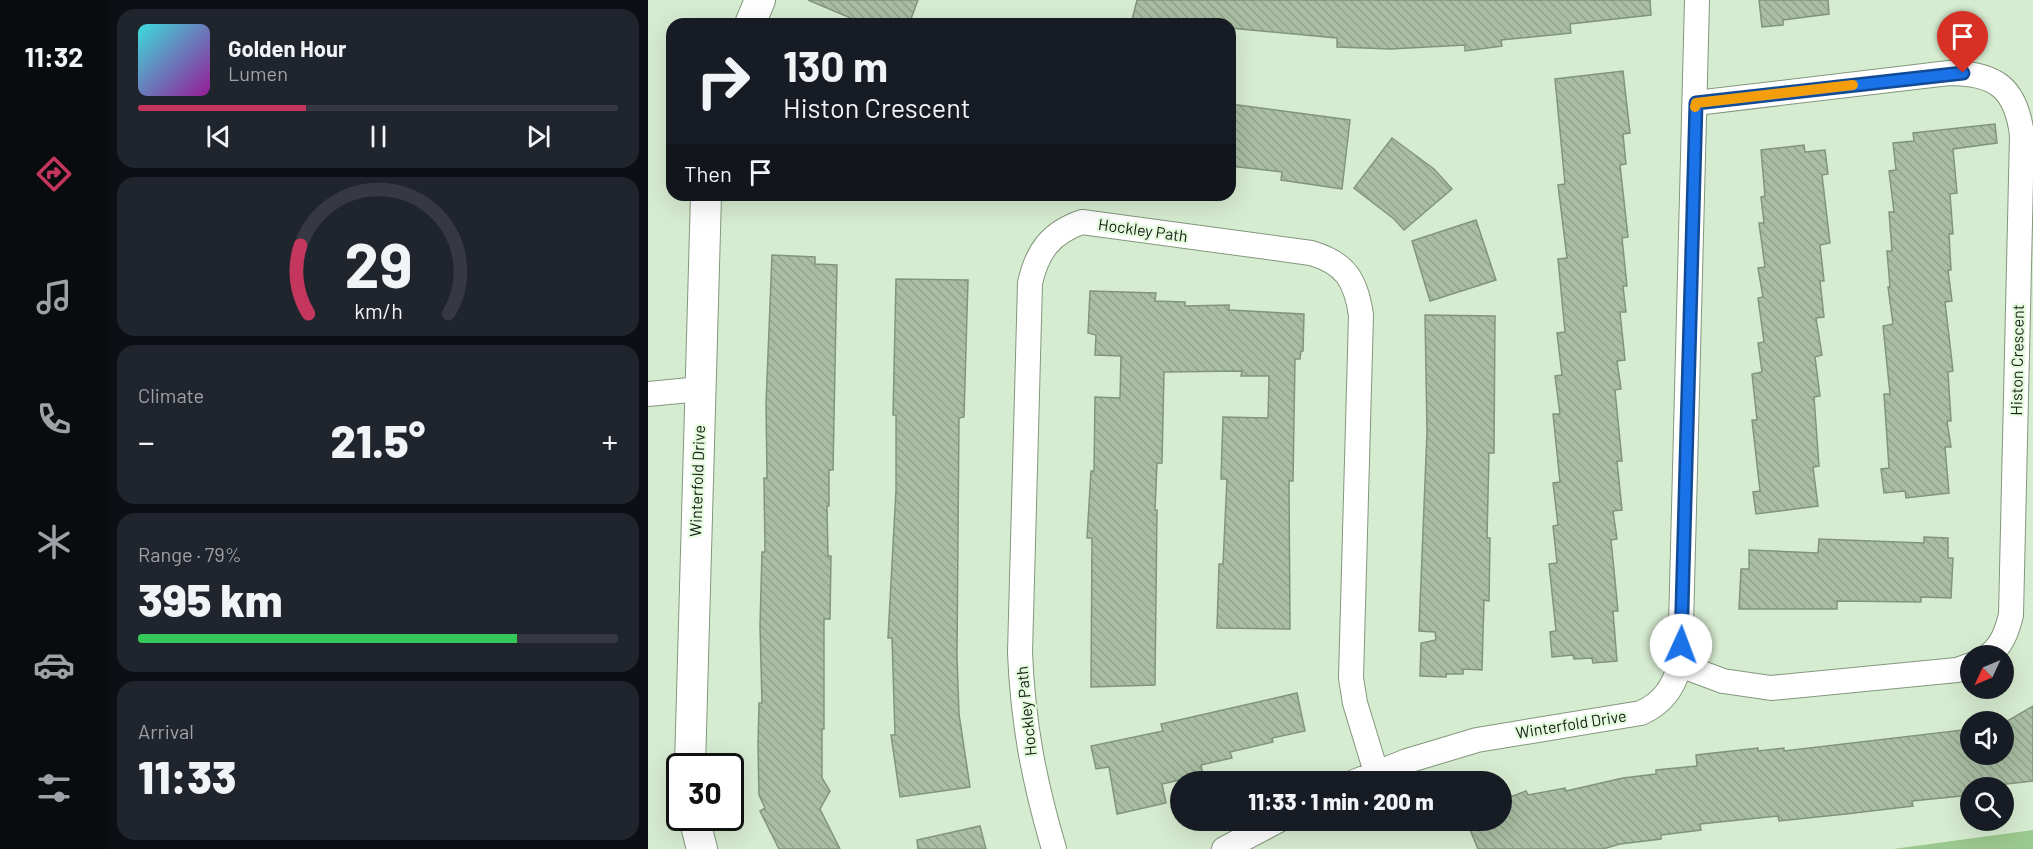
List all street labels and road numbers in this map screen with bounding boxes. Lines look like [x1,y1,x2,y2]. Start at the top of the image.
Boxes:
street label: Hockley Path [1097,214,1189,245]
street label: Histon Crescent [2006,304,2027,416]
street label: Winterfold Drive [685,425,708,537]
street label: Hockley Path [1011,665,1040,757]
street label: Winterfold Drive [1514,705,1628,742]

